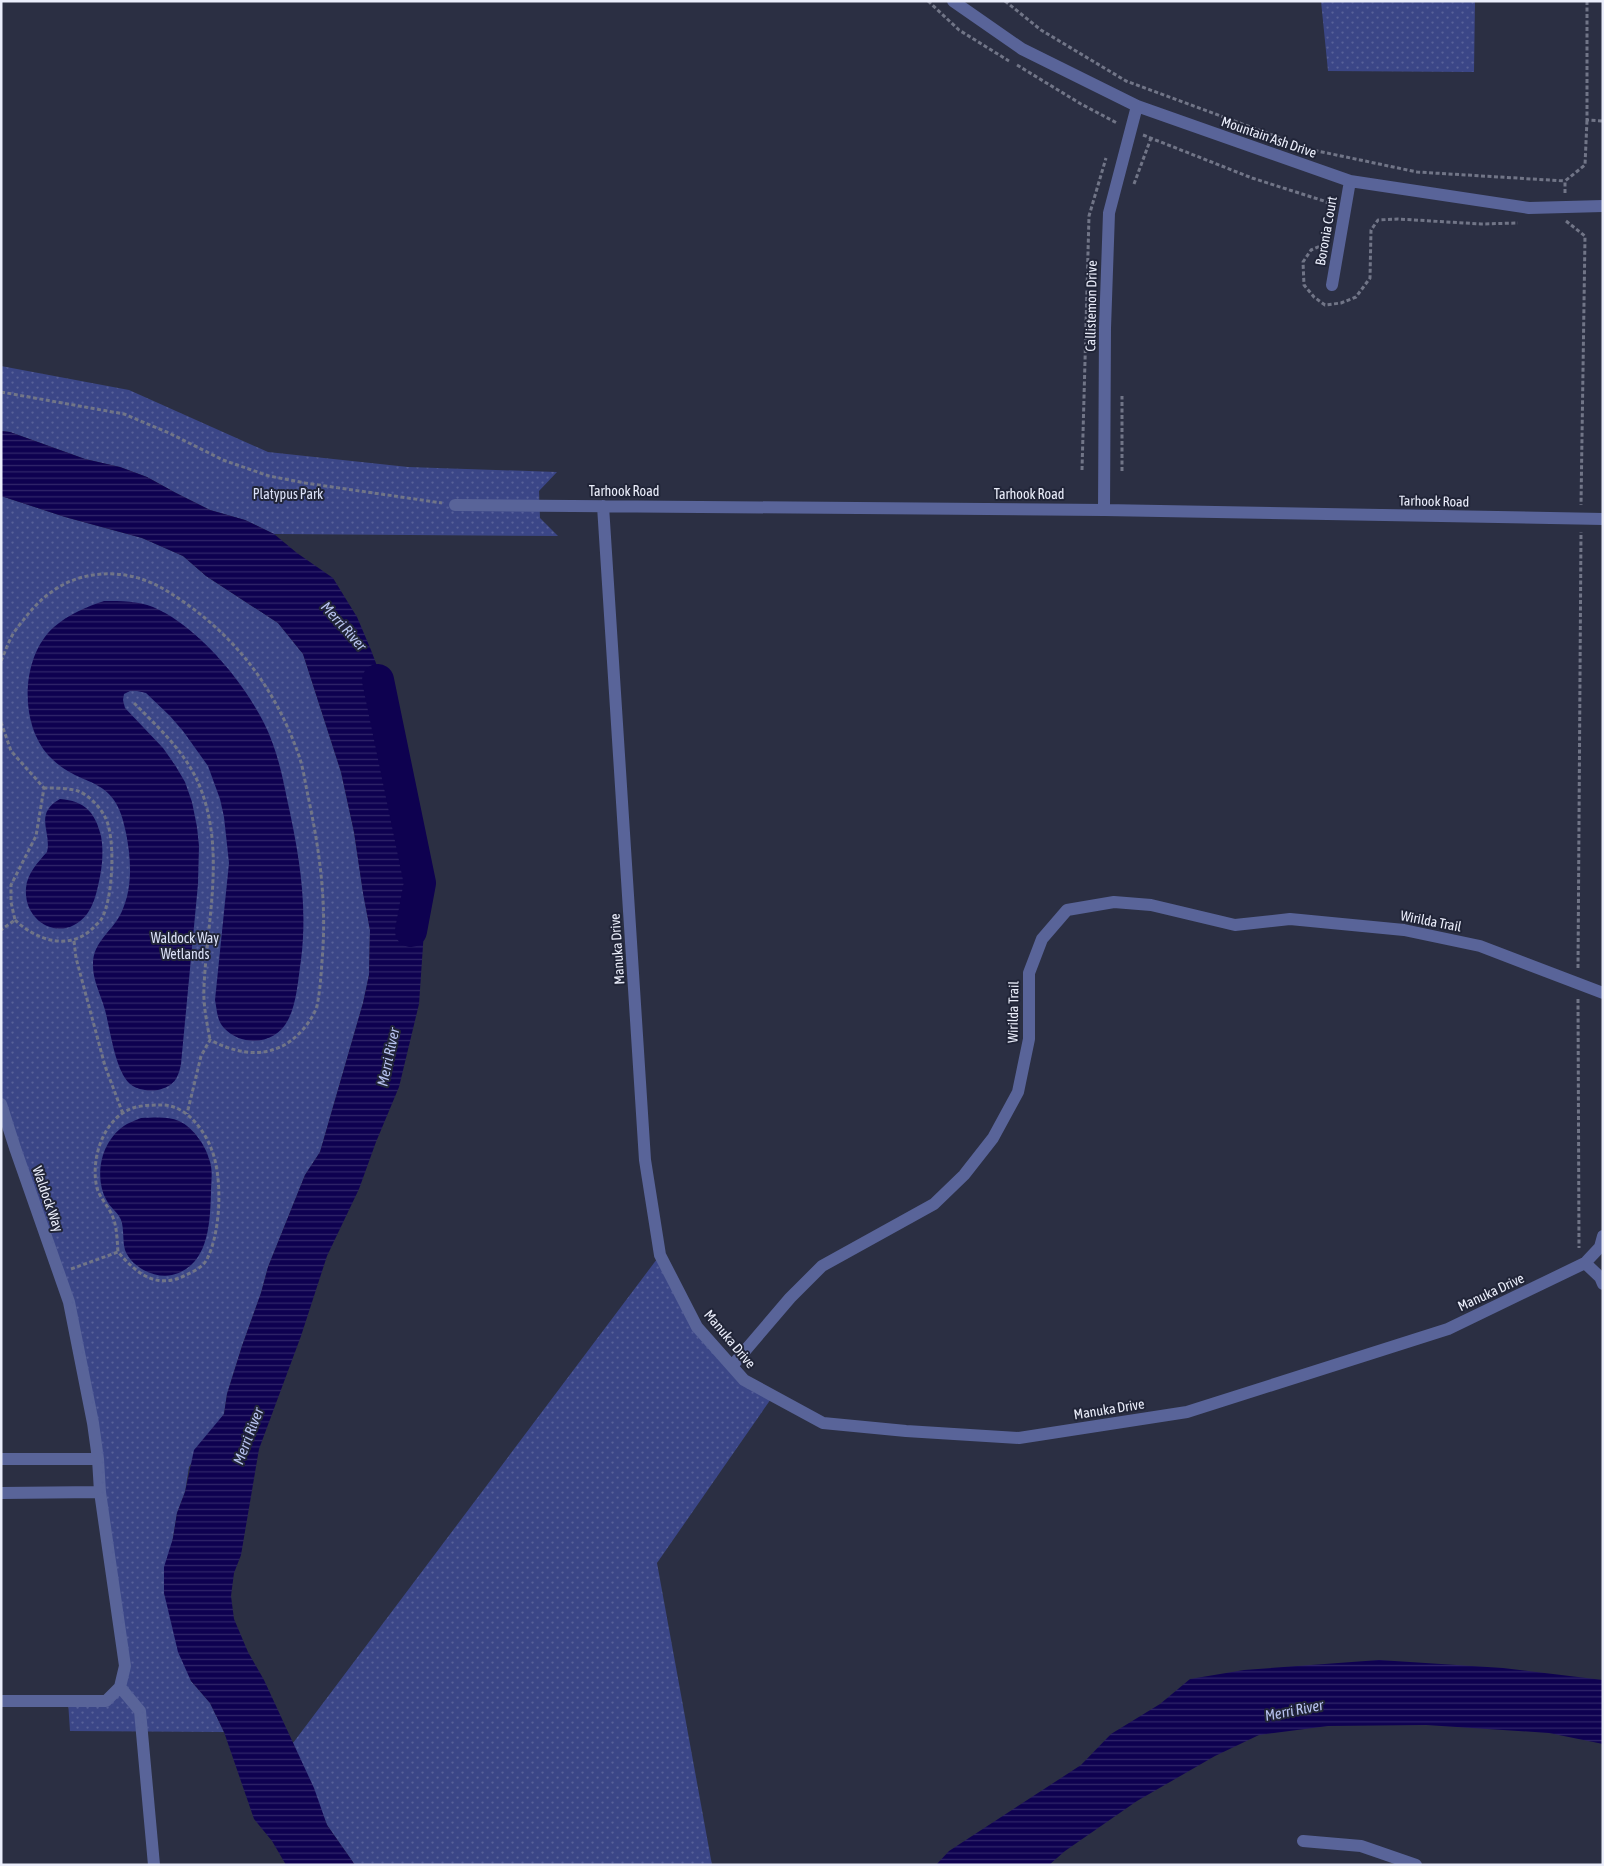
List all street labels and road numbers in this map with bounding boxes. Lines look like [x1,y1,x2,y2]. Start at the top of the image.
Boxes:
street label: Mountain Ash Drive [1219,113,1319,161]
street label: Boronia Court [1312,195,1340,267]
street label: Callistemon Drive [1082,260,1100,352]
street label: Tarhook Road [589,483,659,499]
street label: Tarhook Road [994,486,1064,502]
street label: Tarhook Road [1399,492,1469,510]
street label: Wirilda Trail [1399,907,1463,935]
street label: Manuka Drive [607,913,627,985]
street label: Wirilda Trail [1004,981,1022,1043]
street label: Waldock Way [29,1164,67,1234]
street label: Manuka Drive [1455,1270,1527,1314]
street label: Manuka Drive [701,1307,759,1371]
street label: Manuka Drive [1073,1396,1145,1422]

